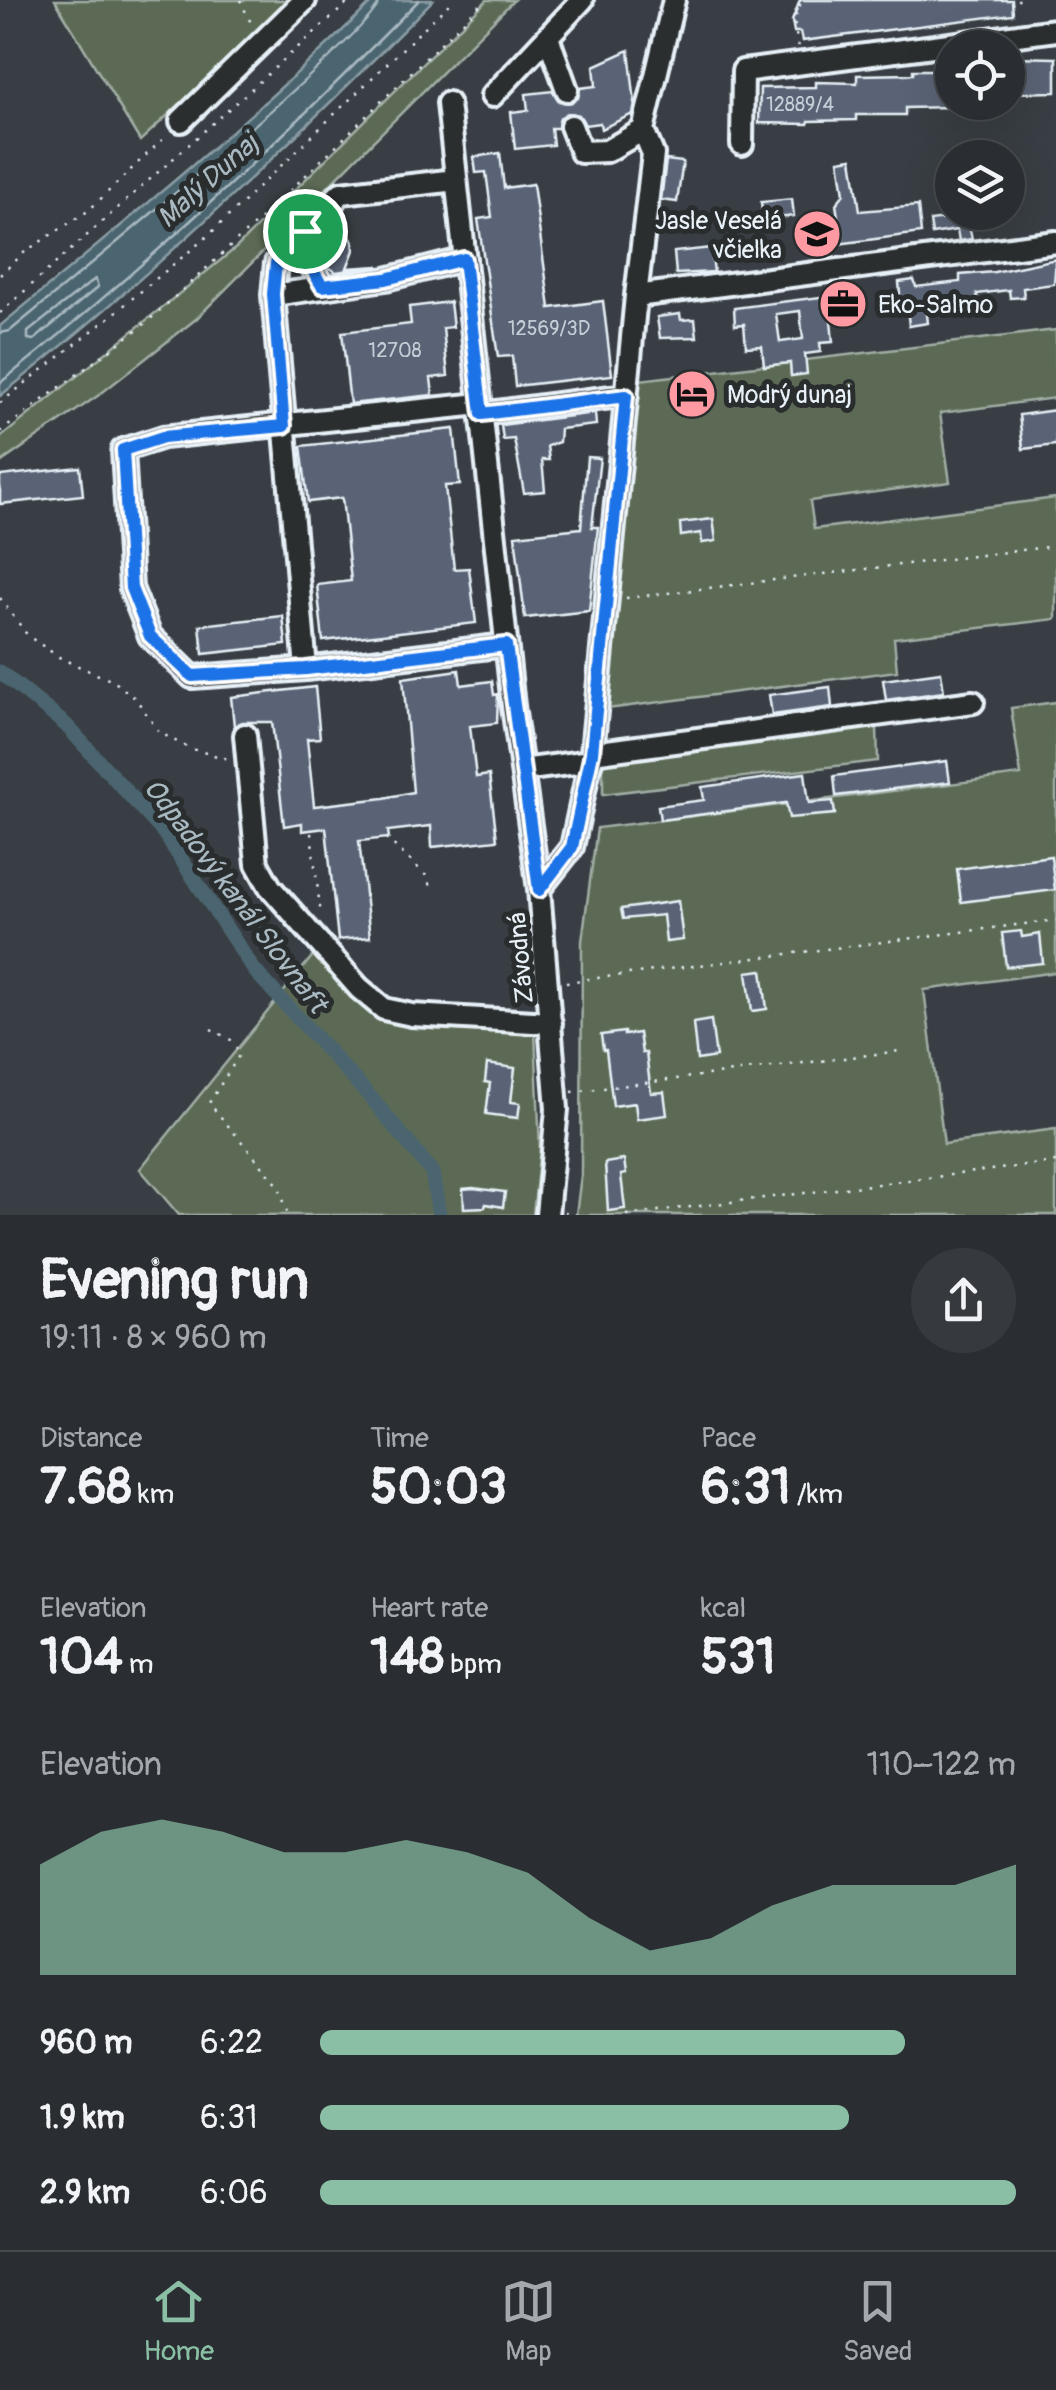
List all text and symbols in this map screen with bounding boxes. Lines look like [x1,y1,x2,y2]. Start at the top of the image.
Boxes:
map controls [935,30,1025,230]
button: locate [935,30,1025,120]
house number: 12889/4 [766,92,835,117]
water label: Malý Dunaj [150,124,269,236]
button: layers [935,140,1025,230]
pin [263,189,348,274]
icon: arrive [278,204,333,259]
place label: Jasle Veselá včielka [655,206,782,266]
school or university icon: Jasle Veselá včielka [791,208,843,260]
office icon: Eko-Salmo [817,278,869,330]
place label: Eko-Salmo [878,290,993,321]
house number: 12569/3D [508,316,590,341]
house number: 12708 [368,338,422,363]
hotel icon: Modrý dunaj [666,368,718,420]
place label: Modrý dunaj [727,380,852,411]
water label: Odpadový kanál Slovnaft [135,772,336,1022]
street label: Závodná [502,911,541,1005]
text: Evening run [40,1246,309,1315]
button: share [911,1248,1016,1353]
text: 19:11 · 8 × 960 m [40,1318,267,1358]
text: Distance [40,1421,142,1456]
text: Time [370,1421,429,1456]
text: Pace [701,1421,756,1456]
text: 7.68 [40,1456,132,1519]
text: 50:03 [370,1456,507,1519]
text: 6:31 [701,1456,791,1519]
text: km [132,1477,174,1512]
text: /km [791,1477,843,1512]
text: Elevation [40,1591,147,1626]
text: Heart rate [370,1591,488,1626]
text: kcal [701,1591,746,1626]
text: 104 [40,1626,123,1689]
text: 148 [370,1626,444,1689]
text: 531 [701,1626,775,1689]
text: m [123,1647,154,1682]
text: bpm [444,1647,502,1682]
text: Elevation [40,1745,162,1785]
text: 110–122 m [867,1745,1016,1785]
text: 960 m [40,2023,132,2063]
text: 6:22 [200,2023,263,2063]
text: 1.9 km [40,2098,125,2138]
text: 6:31 [200,2098,258,2138]
text: 2.9 km [40,2173,130,2213]
text: 6:06 [200,2173,268,2213]
tab: Home [143,2274,214,2369]
tab: Map [501,2274,556,2369]
tab: Saved [843,2274,912,2369]

